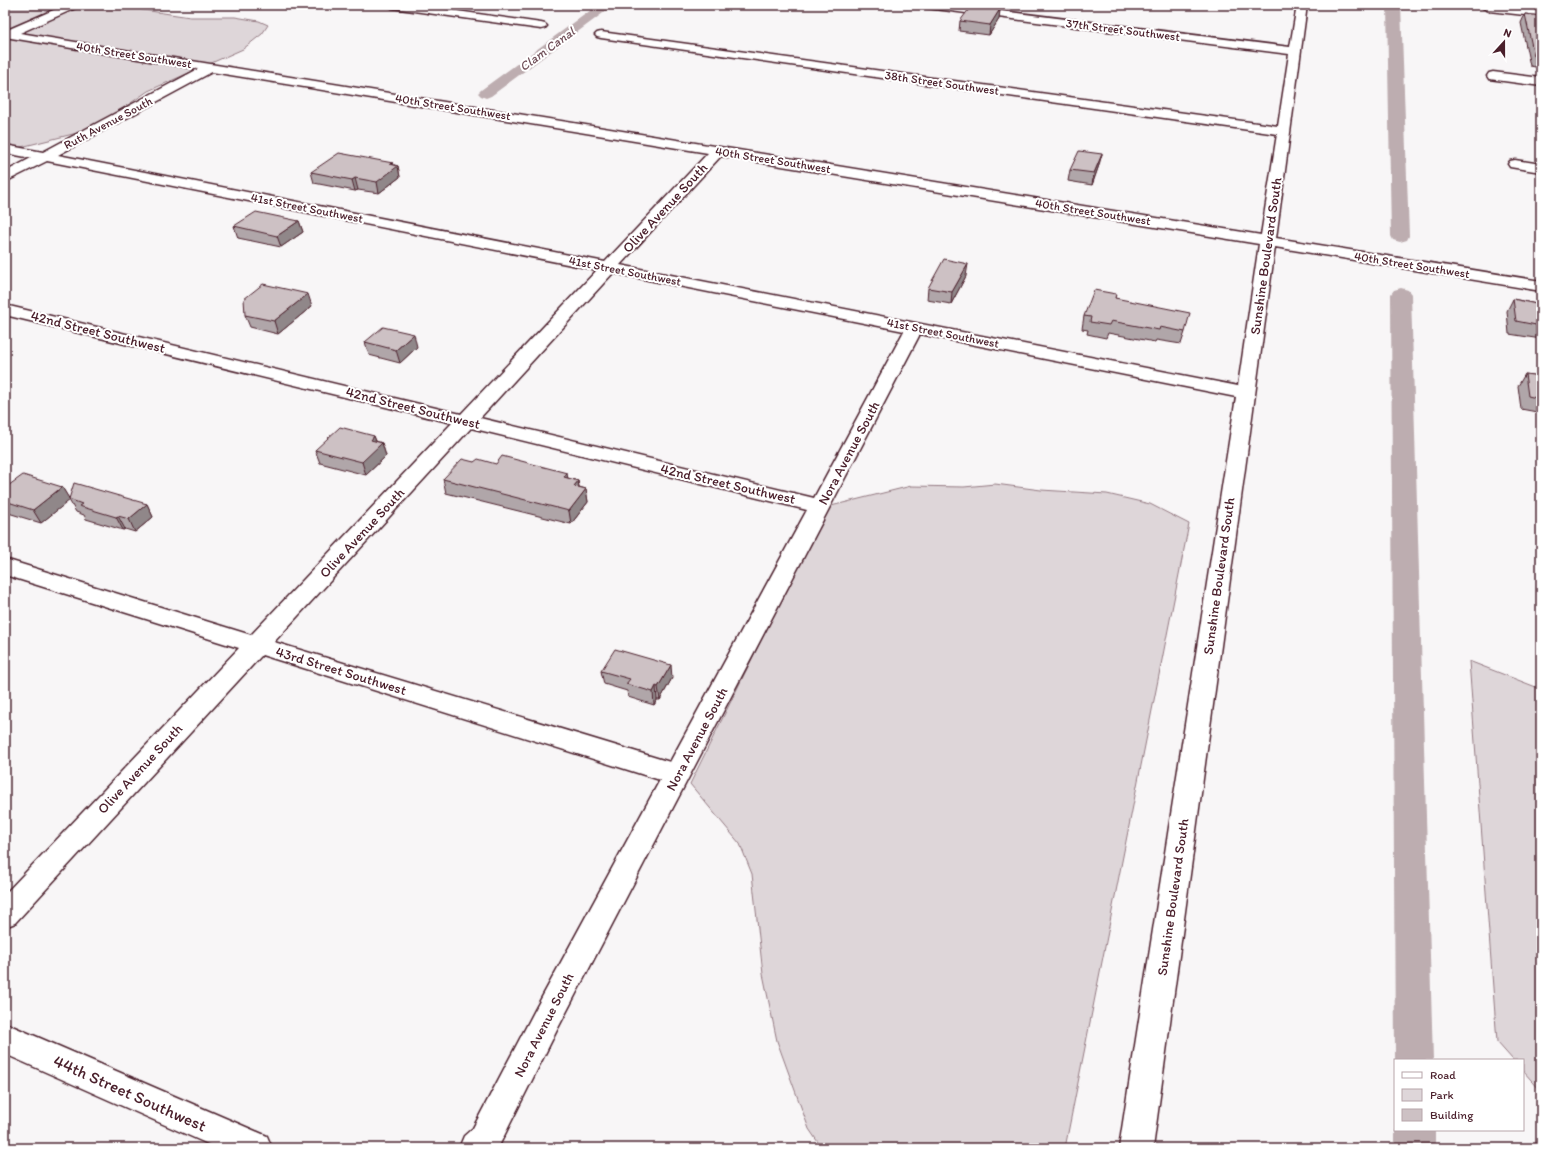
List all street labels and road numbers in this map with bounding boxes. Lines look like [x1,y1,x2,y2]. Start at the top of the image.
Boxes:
street label: 37th Street Southwest [1065,16,1181,44]
street label: 40th Street Southwest [75,39,193,71]
street label: 38th Street Southwest [884,68,1001,98]
street label: 40th Street Southwest [394,91,512,123]
street label: Ruth Avenue South [61,94,155,152]
street label: 40th Street Southwest [714,144,832,176]
street label: Olive Avenue South [619,160,711,256]
street label: Sunshine Boulevard South [1247,176,1286,336]
street label: 41st Street Southwest [250,190,365,226]
street label: 40th Street Southwest [1034,196,1152,228]
street label: 40th Street Southwest [1353,249,1471,281]
street label: 41st Street Southwest [568,253,683,289]
street label: 42nd Street Southwest [29,307,167,357]
street label: 41st Street Southwest [886,315,1001,351]
street label: 42nd Street Southwest [344,383,482,433]
street label: Nora Avenue South [814,398,884,508]
street label: 42nd Street Southwest [659,460,797,508]
street label: Olive Avenue South [316,485,408,581]
street label: Sunshine Boulevard South [1200,496,1239,656]
street label: 43rd Street Southwest [274,643,408,699]
street label: Nora Avenue South [662,684,732,794]
street label: Olive Avenue South [94,721,186,817]
street label: Sunshine Boulevard South [1154,817,1193,977]
street label: Nora Avenue South [510,970,578,1080]
street label: 44th Street Southwest [50,1050,210,1136]

